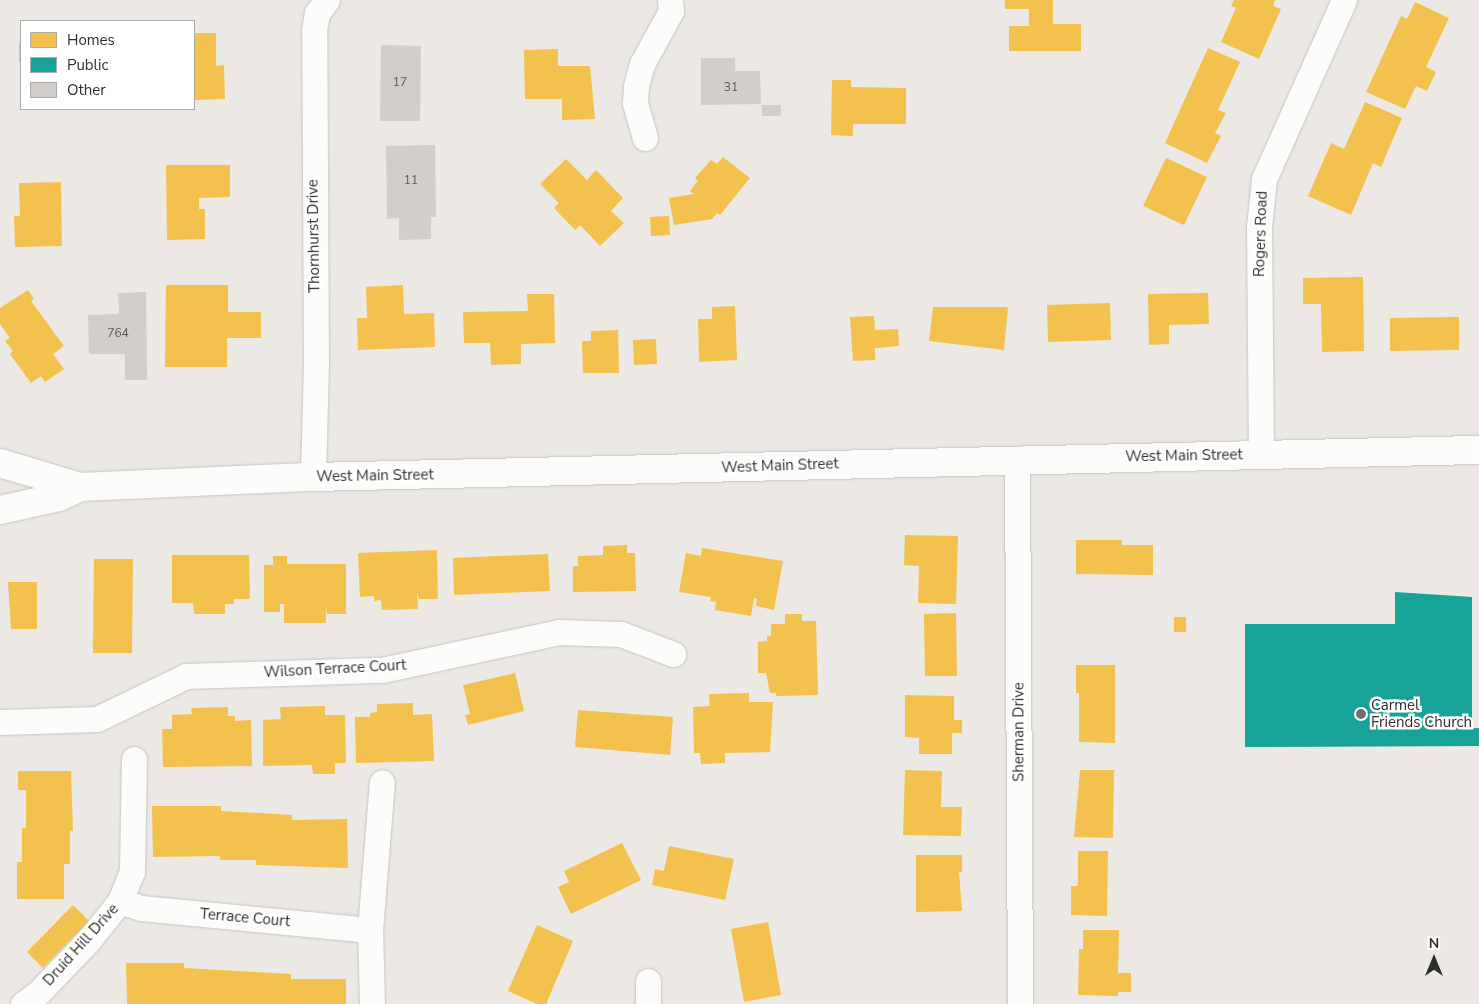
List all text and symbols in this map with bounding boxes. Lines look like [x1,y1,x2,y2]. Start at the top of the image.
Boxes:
legend [20,20,195,110]
text: Homes [67,30,115,50]
text: Public [67,55,108,75]
house number: 17 [393,76,407,90]
text: Other [67,80,106,100]
house number: 31 [724,81,738,95]
house number: 11 [404,174,418,188]
street label: Thornhurst Drive [304,179,324,293]
street label: Rogers Road [1251,191,1271,277]
house number: 764 [107,327,129,341]
street label: West Main Street [1125,446,1243,466]
street label: West Main Street [721,455,839,477]
street label: West Main Street [316,466,434,486]
street label: Wilson Terrace Court [263,656,407,682]
street label: Sherman Drive [1010,682,1028,782]
place label: Carmel Friends Church [1371,696,1472,731]
marker: Carmel Friends Church [1355,708,1367,720]
street label: Druid Hill Drive [39,900,123,990]
street label: Terrace Court [199,905,291,931]
north arrow [1409,934,1459,984]
text: N [1429,934,1439,953]

